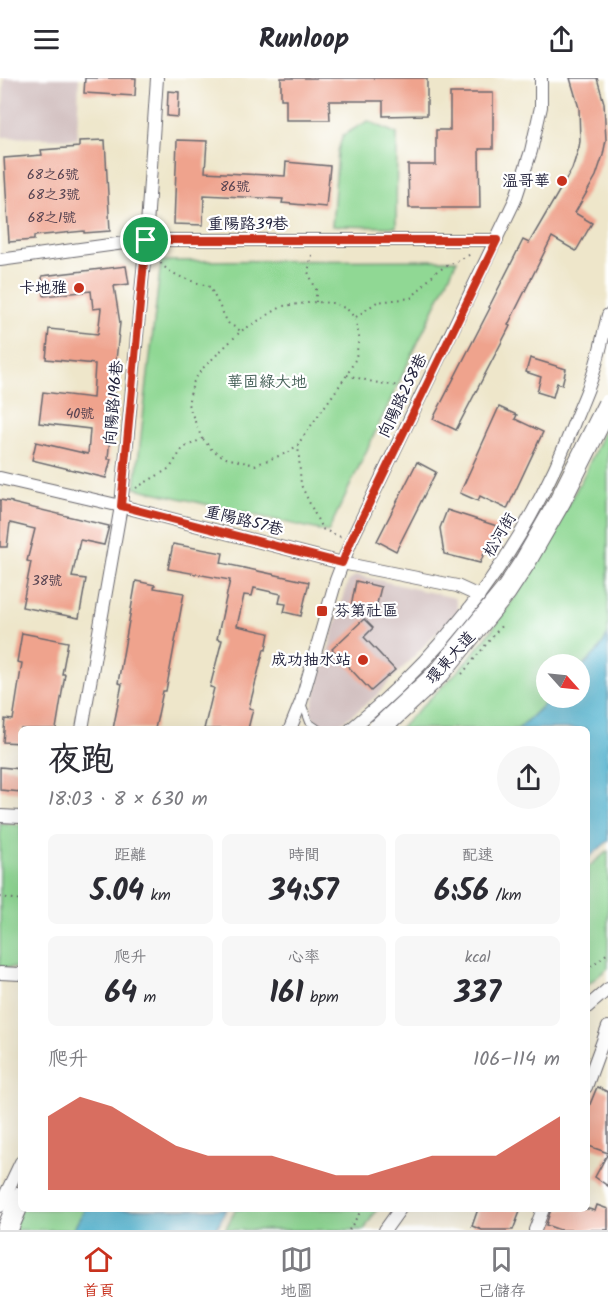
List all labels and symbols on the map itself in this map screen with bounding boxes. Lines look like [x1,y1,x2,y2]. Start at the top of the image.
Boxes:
house number: 68之6號 [27,164,79,186]
place label: 溫哥華 [502,169,550,194]
marker: 溫哥華 [555,174,569,188]
house number: 86號 [220,176,250,198]
house number: 68之3號 [28,184,80,206]
house number: 68之1號 [28,207,76,229]
street label: 重陽路39巷 [208,212,288,237]
pin [120,214,171,265]
place label: 卡地雅 [19,276,67,301]
marker: 卡地雅 [72,281,86,295]
street label: 向陽路258巷 [372,349,434,443]
street label: 向陽路196巷 [98,359,130,447]
park label: 華固綠大地 [227,370,307,395]
house number: 40號 [66,403,94,425]
street label: 重陽路57巷 [202,499,286,543]
street label: 松河街 [477,508,523,562]
house number: 38號 [32,570,62,592]
place label: 芬第社區 [334,599,398,624]
marker: 芬第社區 [315,604,329,618]
street label: 環東大道 [420,626,482,690]
place label: 成功抽水站 [271,648,351,673]
marker: 成功抽水站 [356,653,370,667]
north arrow [536,654,590,708]

